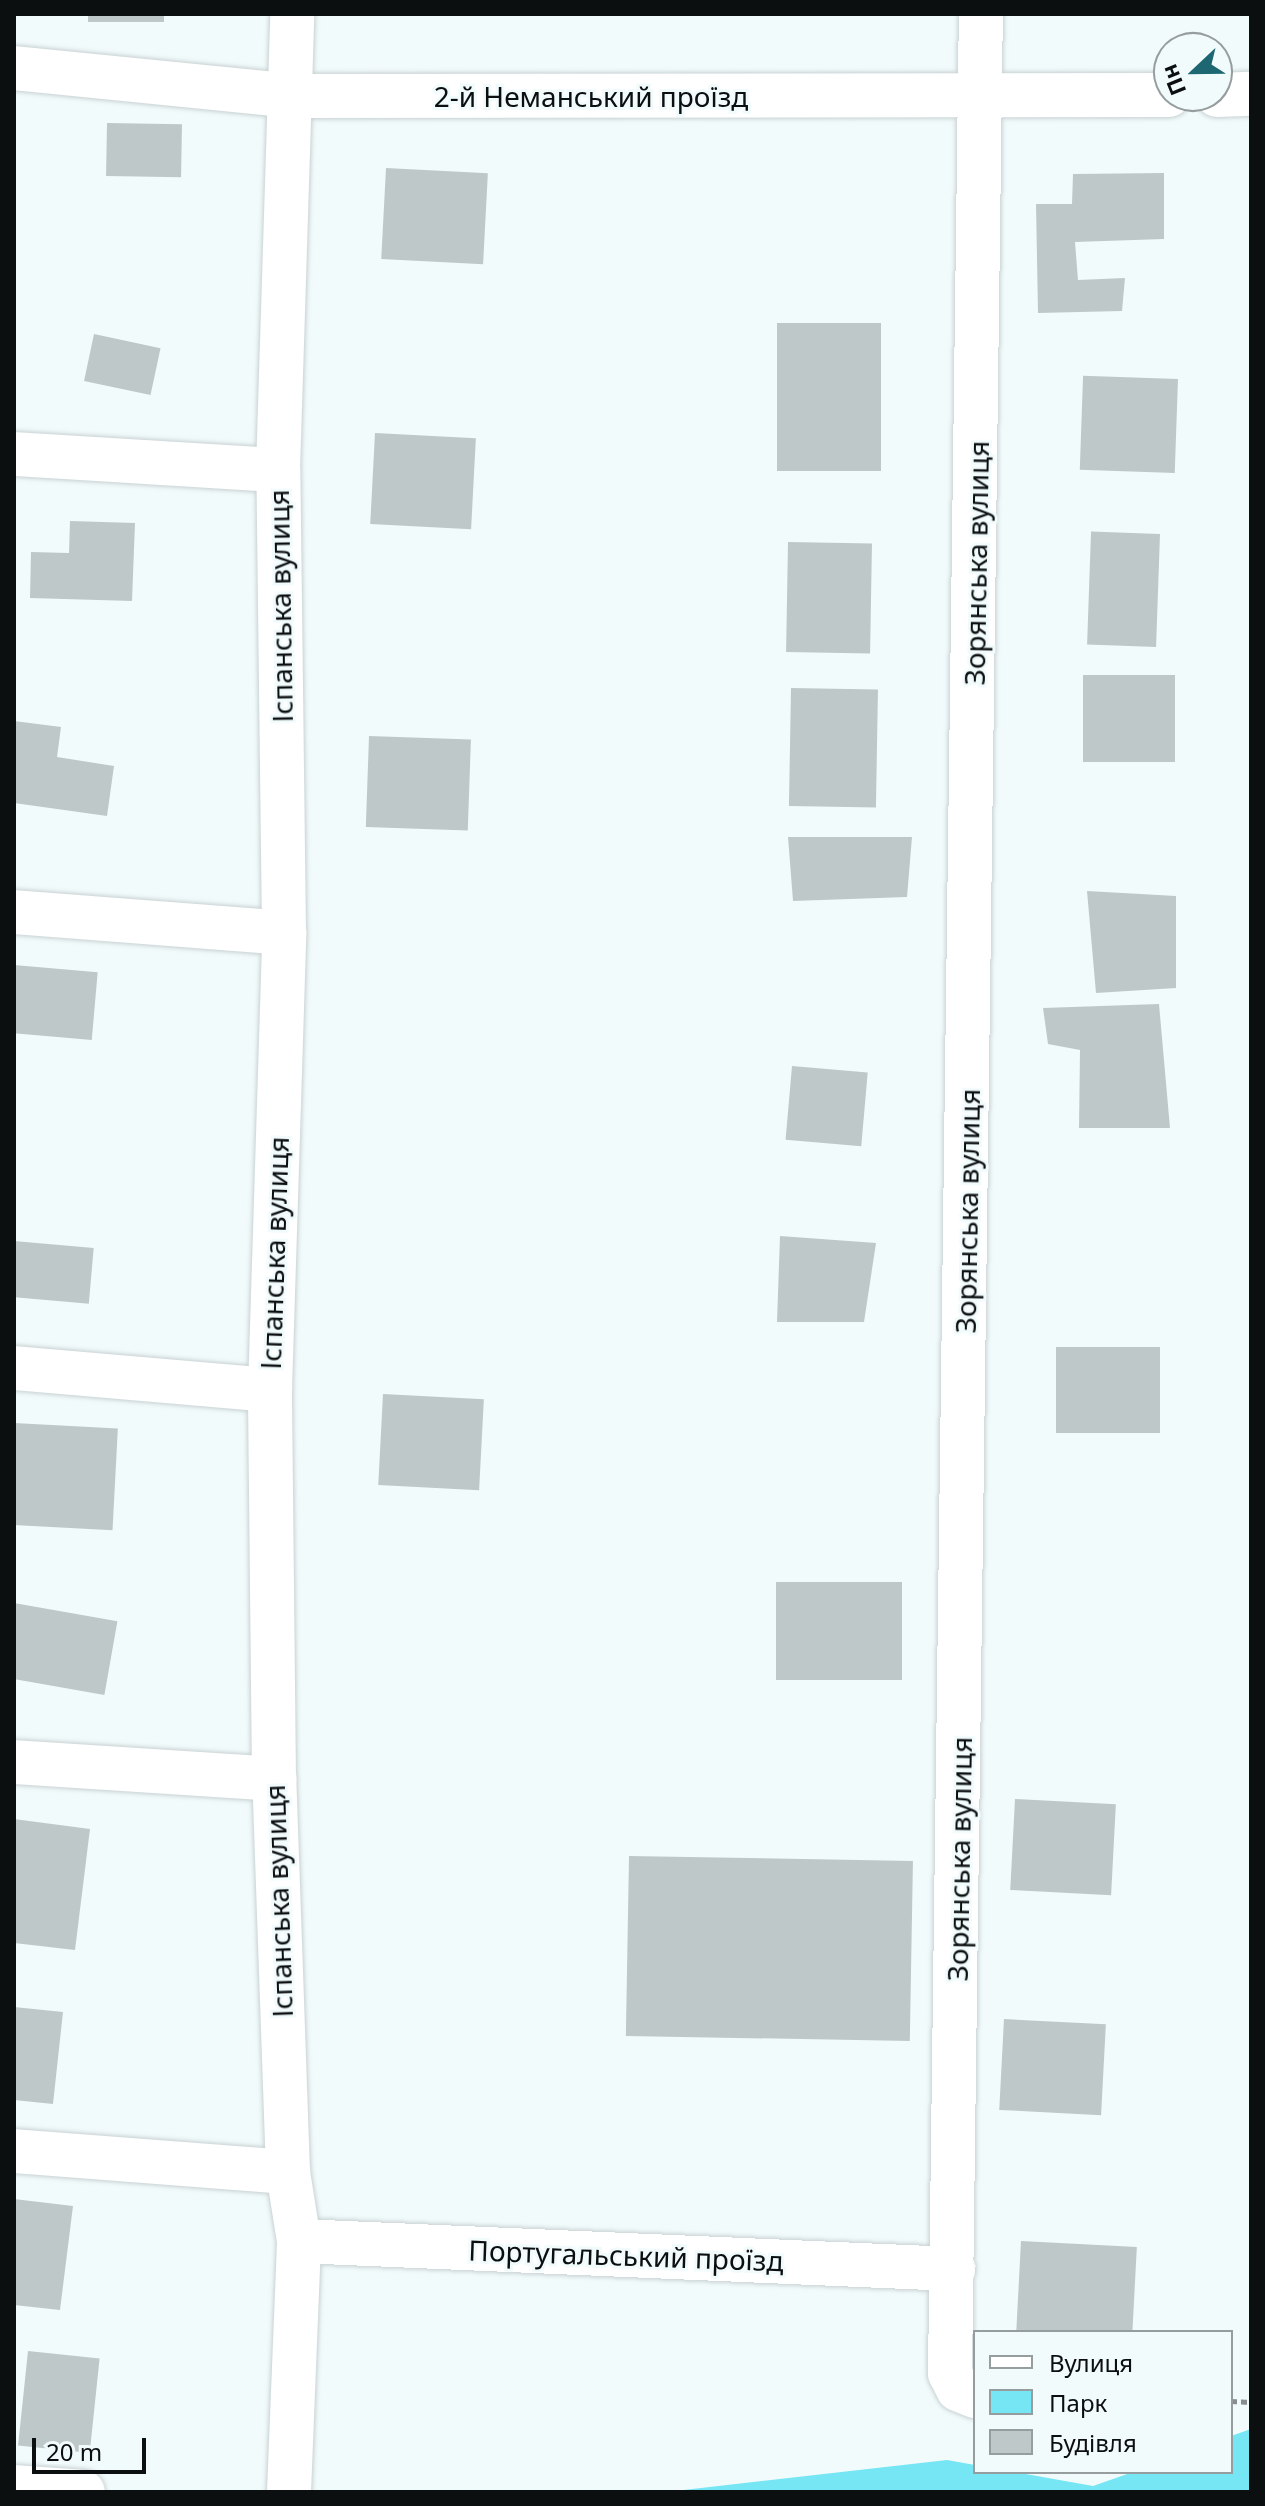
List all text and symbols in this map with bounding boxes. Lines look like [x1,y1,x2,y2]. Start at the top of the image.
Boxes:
north arrow [1153,32,1233,112]
text: Пн [1153,60,1192,100]
street label: 2-й Неманський проїзд [434,79,748,113]
street label: Зорянська вулиця [957,440,995,686]
street label: Іспанська вулиця [261,489,299,723]
street label: Зорянська вулиця [948,1088,986,1334]
street label: Іспанська вулиця [253,1136,295,1370]
street label: Зорянська вулиця [940,1736,978,1982]
street label: Іспанська вулиця [257,1784,299,2018]
street label: Португальський проїзд [468,2233,784,2277]
legend [973,2330,1233,2474]
text: Вулиця [1049,2346,1133,2379]
text: Парк [1049,2386,1107,2419]
scale bar [36,2422,150,2472]
text: Будівля [1049,2426,1137,2459]
text: 20 m [46,2435,102,2468]

